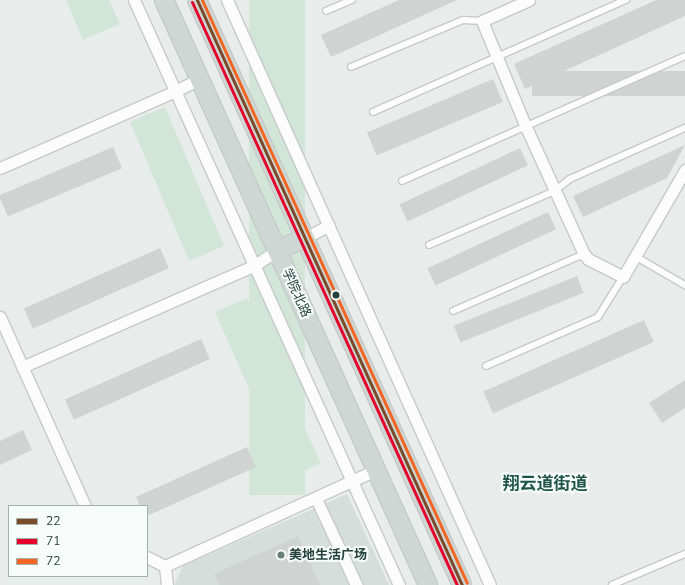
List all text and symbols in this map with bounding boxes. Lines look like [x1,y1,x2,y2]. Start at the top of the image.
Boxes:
street label: 学院北路 [278,266,314,320]
unlabelled marker [331,290,341,300]
district label: 翔云道街道 [503,474,587,494]
legend [8,505,148,577]
text: 22 [46,513,60,529]
text: 71 [46,533,60,549]
place label: 美地生活广场 [289,547,367,563]
marker: 美地生活广场 [276,550,286,560]
text: 72 [46,553,60,569]

